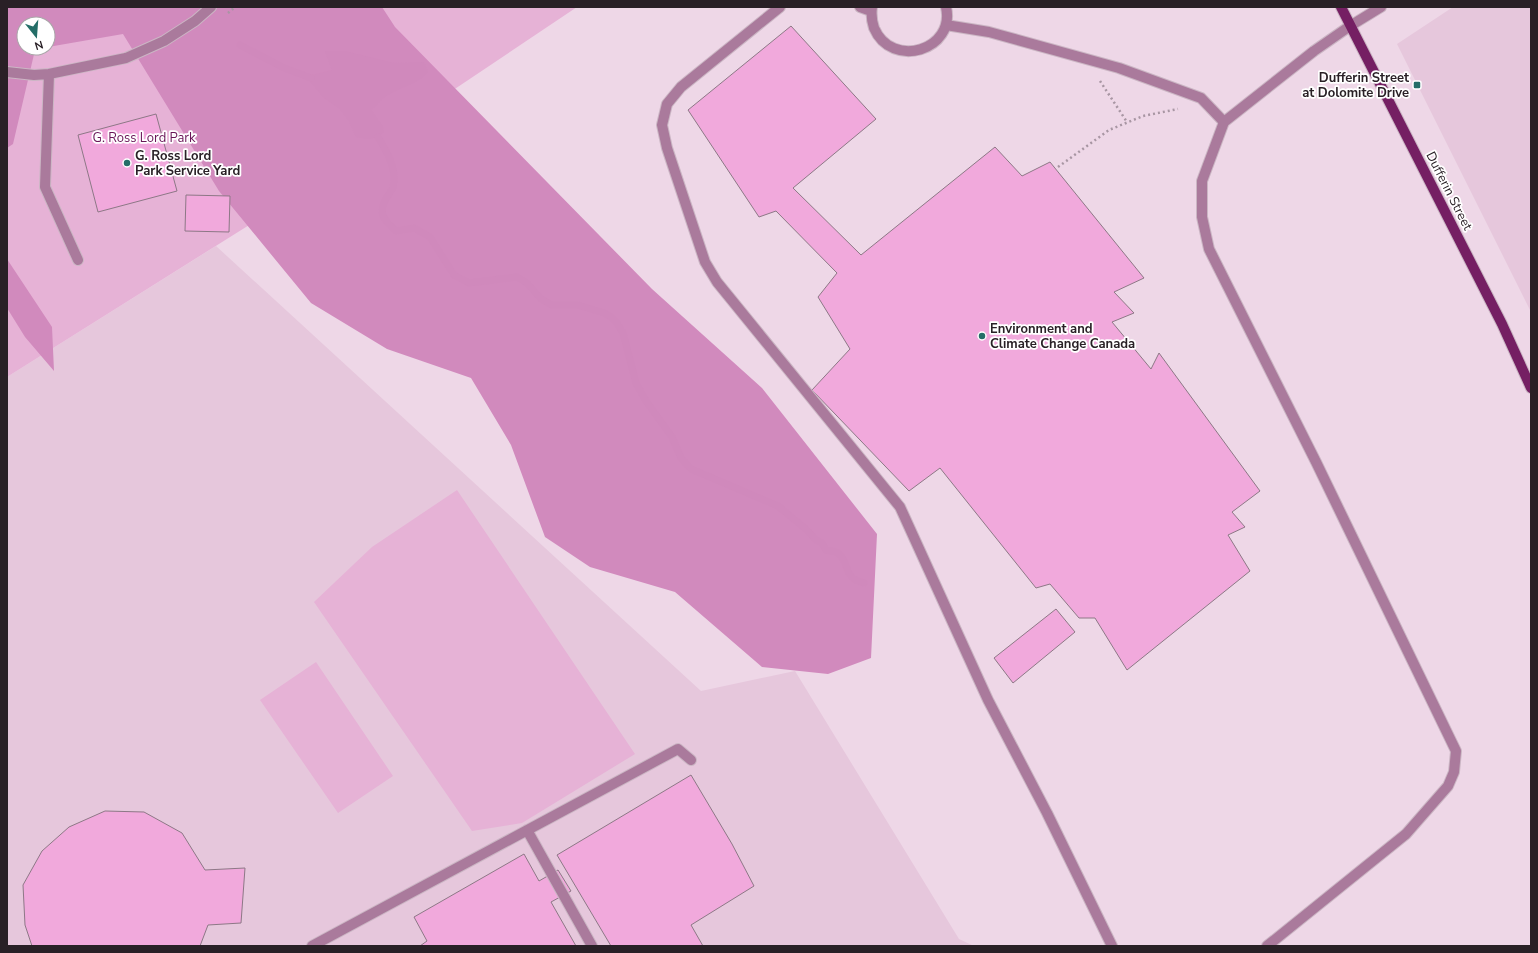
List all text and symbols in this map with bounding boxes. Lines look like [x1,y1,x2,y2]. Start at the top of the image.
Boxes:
north arrow [16,16,56,56]
text: N [33,37,45,53]
place label: Dufferin Street at Dolomite Drive [1302,69,1410,102]
marker: Dufferin Street at Dolomite Drive [1412,80,1422,90]
park label: G. Ross Lord Park [92,129,196,147]
place label: G. Ross Lord Park Service Yard [135,147,240,180]
street label: Dufferin Street [1421,149,1477,234]
marker: G. Ross Lord Park Service Yard [122,158,132,168]
place label: Environment and Climate Change Canada [990,320,1135,353]
marker: Environment and Climate Change Canada [977,331,987,341]

